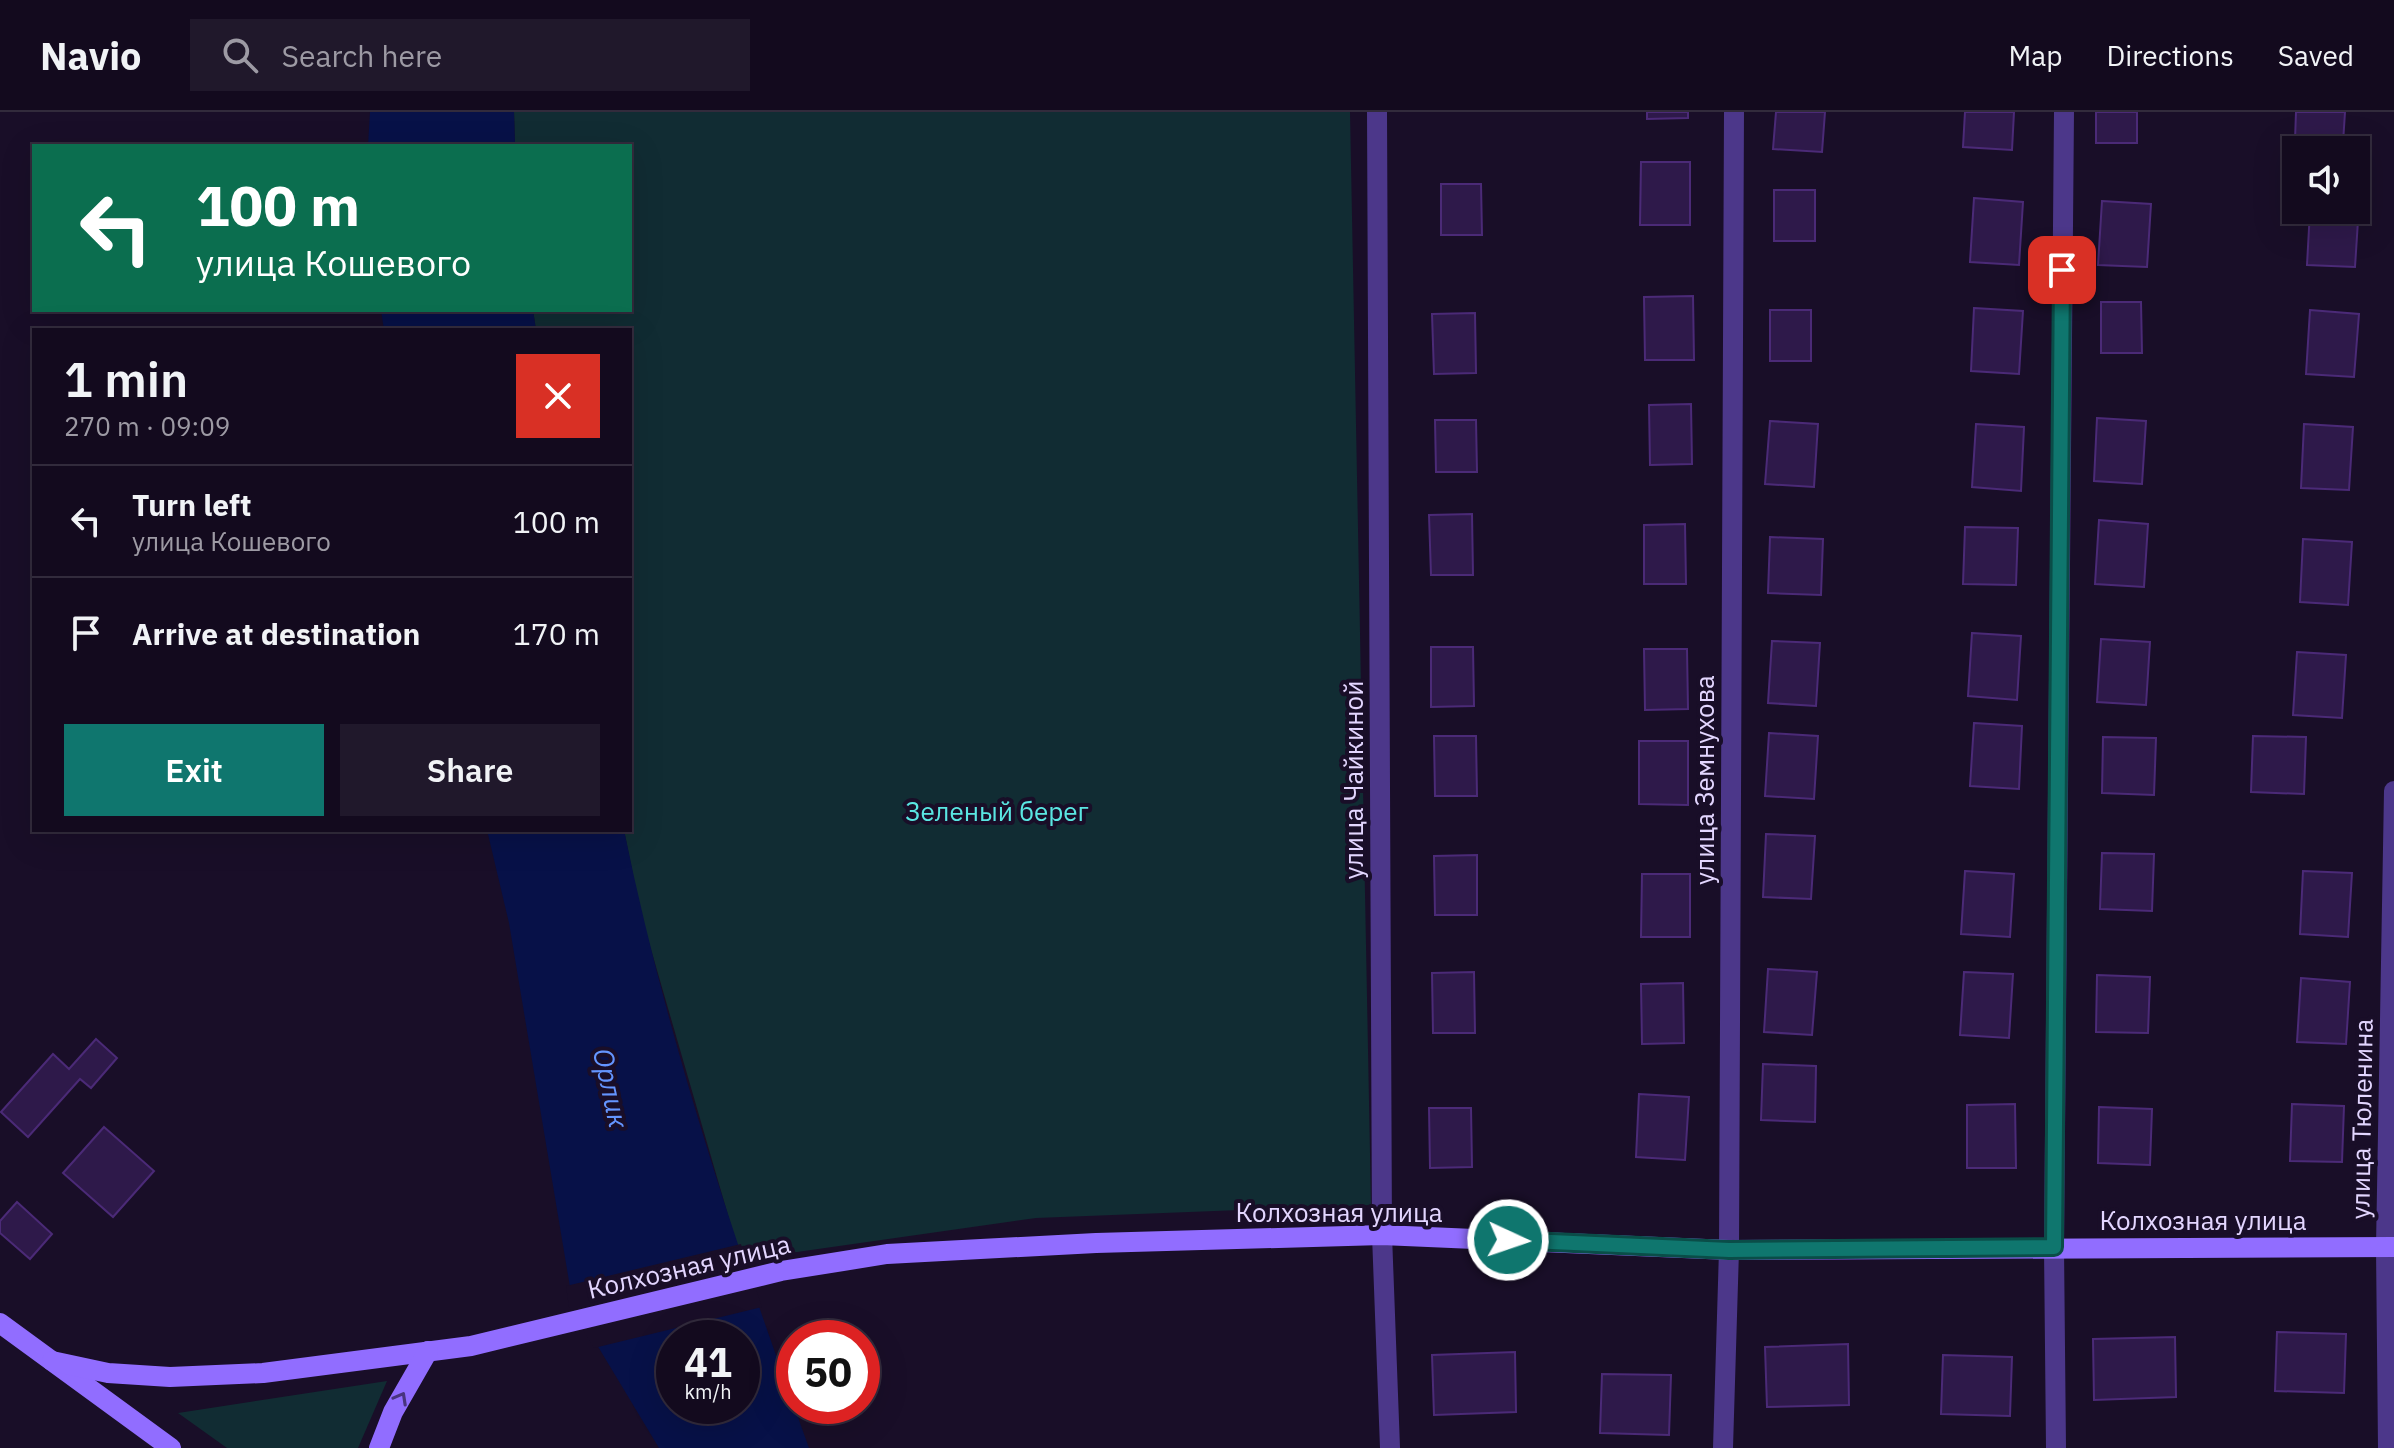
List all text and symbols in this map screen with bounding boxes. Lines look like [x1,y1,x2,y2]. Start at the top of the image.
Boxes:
search box [190,19,750,91]
text: Navio [40,31,142,80]
icon: search [218,33,262,77]
text: Search here [282,36,442,75]
text: Map [2008,37,2062,74]
text: Directions [2106,37,2234,74]
text: Saved [2278,37,2354,74]
map controls [2282,136,2370,224]
button: sound [2282,136,2370,224]
text: 100 m [196,169,360,241]
icon: left [64,176,168,280]
pin [2028,236,2096,304]
text: улица Кошевого [196,239,471,286]
icon: arrive [2040,248,2084,292]
text: 1 min [64,348,188,410]
button: close [516,354,600,438]
text: 270 m · 09:09 [64,409,230,443]
text: Turn left [132,485,251,524]
icon: left [64,499,108,543]
text: 100 m [513,502,600,541]
text: улица Кошевого [132,524,331,558]
icon: arrive [64,611,108,655]
text: Arrive at destination [132,614,420,653]
text: 170 m [513,614,600,653]
street label: улица Земнухова [1687,675,1721,885]
street label: улица Чайкиной [1336,681,1370,879]
button: Exit [64,724,324,816]
button: Share [340,724,600,816]
park label: Зеленый берег [905,794,1089,828]
street label: улица Тюленина [2342,1018,2380,1220]
water label: Орлик [585,1045,638,1132]
street label: Колхозная улица [1235,1195,1443,1229]
position arrow [1466,1198,1550,1282]
street label: Колхозная улица [2099,1203,2307,1237]
street label: Колхозная улица [584,1226,794,1306]
speed limit sign: 50 [776,1320,880,1424]
text: 41 [684,1336,732,1388]
text: km/h [684,1378,732,1405]
one-way arrow [391,1392,407,1407]

